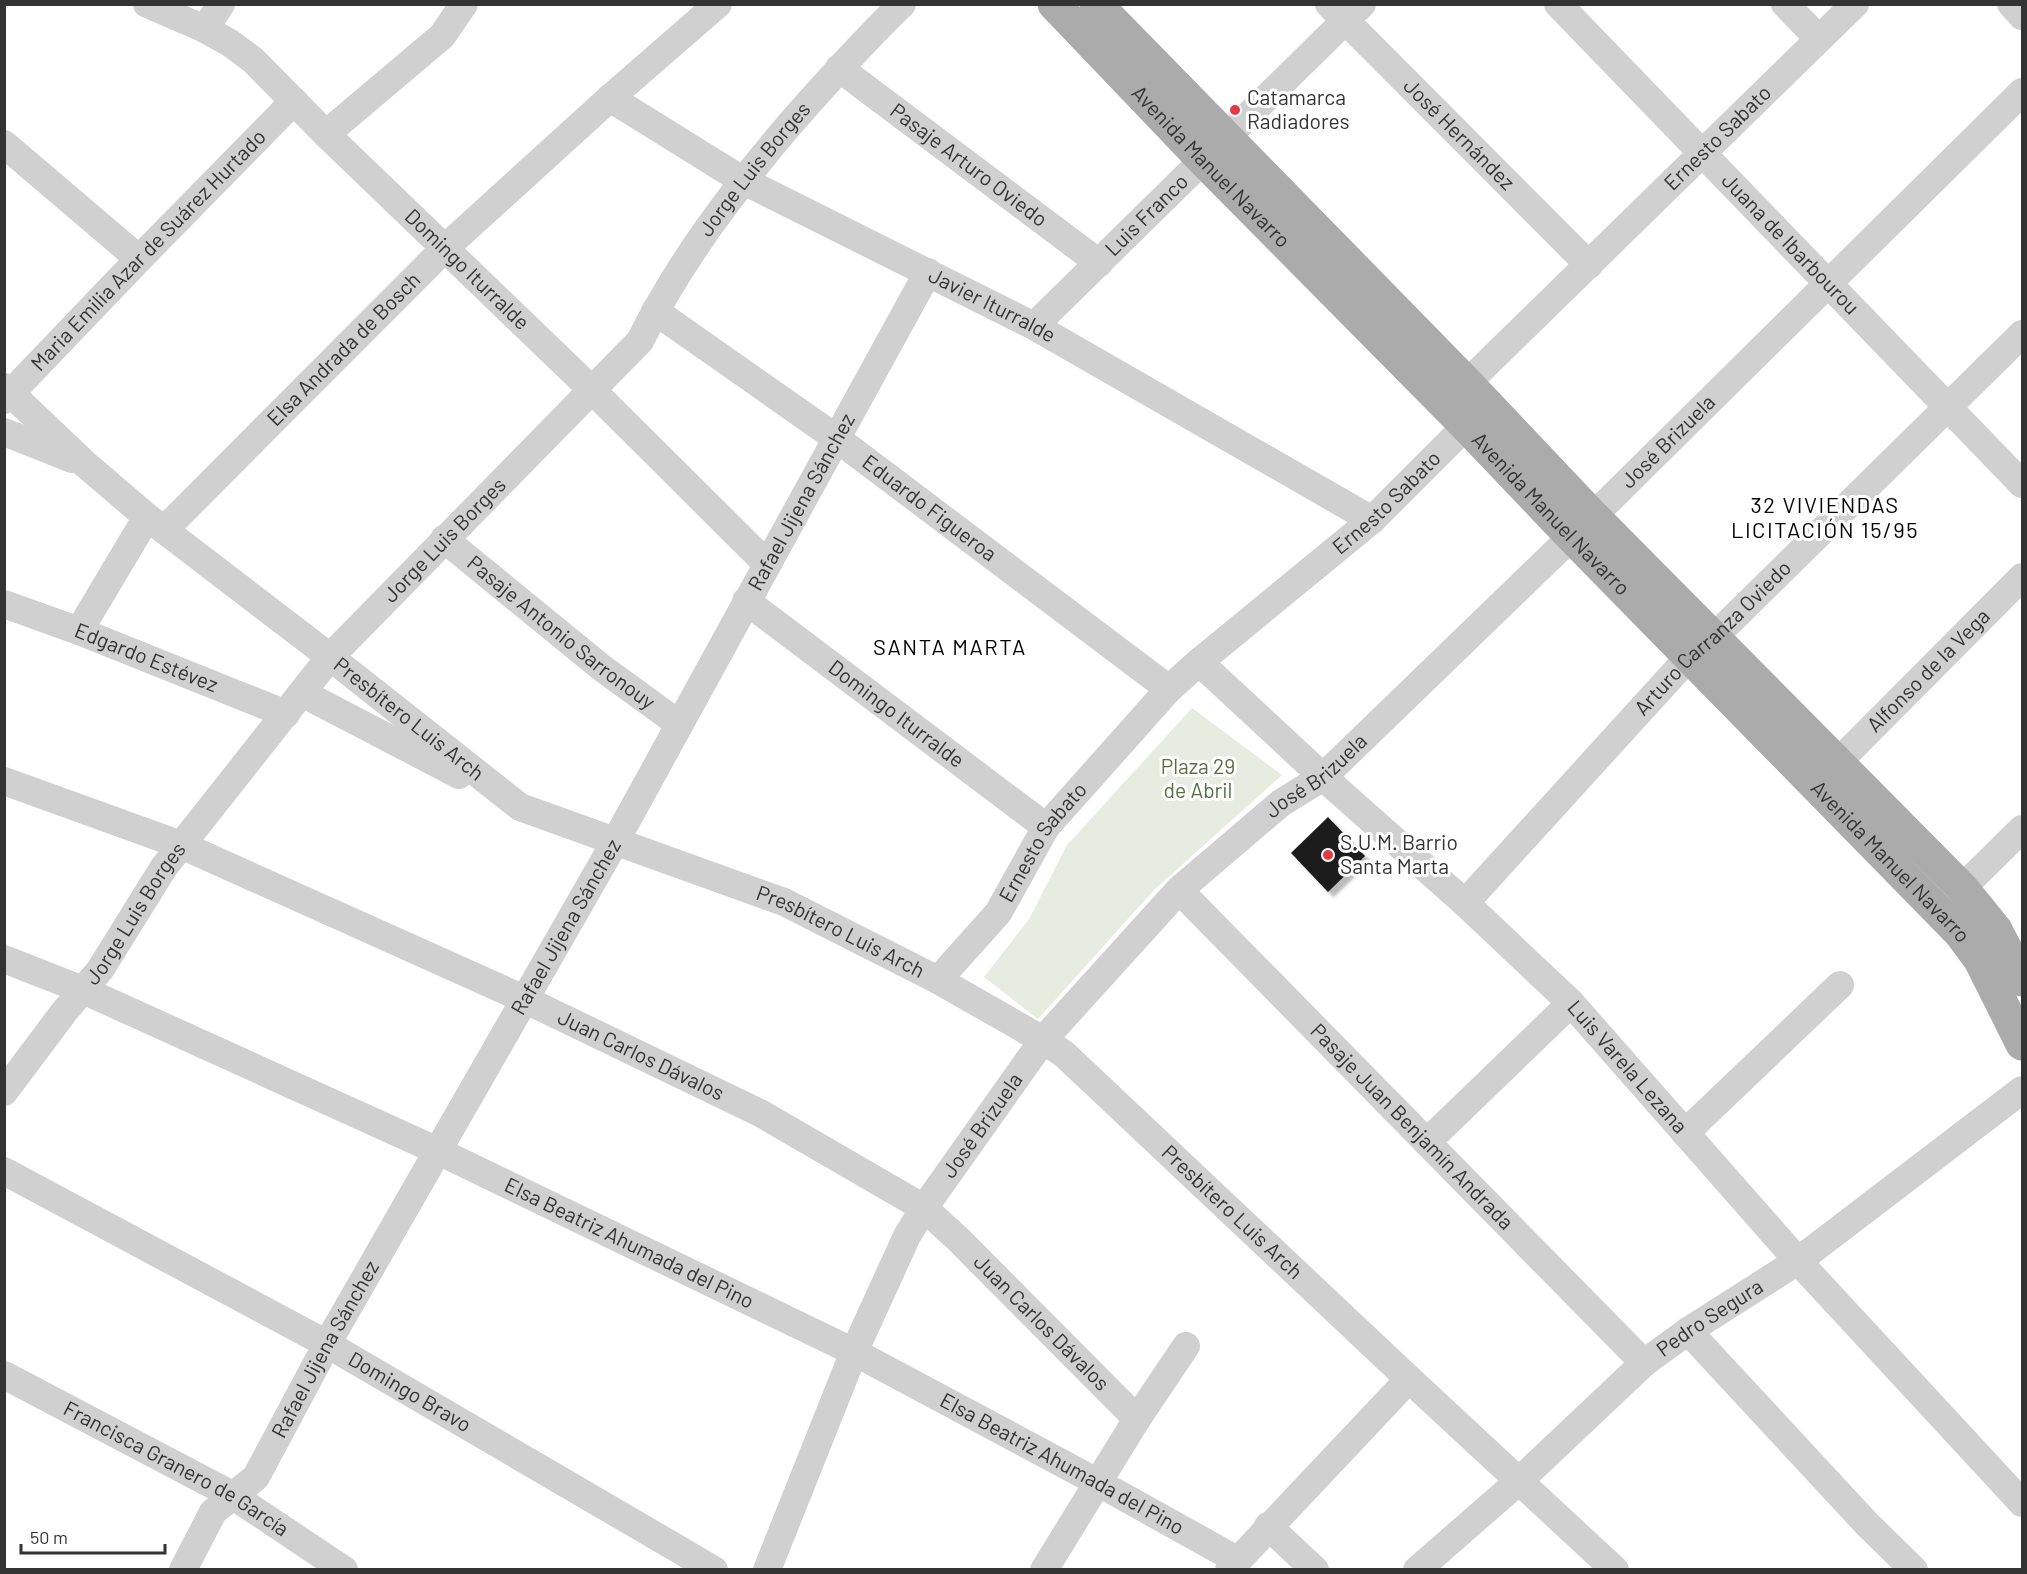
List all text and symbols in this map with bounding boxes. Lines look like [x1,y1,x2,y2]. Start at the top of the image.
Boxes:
street label: José Hernández [1399,72,1521,194]
street label: Avenida Manuel Navarro [1127,79,1296,252]
street label: Ernesto Sabato [1658,79,1775,195]
place label: Catamarca Radiadores [1247,84,1350,133]
street label: Jorge Luis Borges [692,96,815,241]
street label: Pasaje Arturo Oviedo [886,97,1053,231]
marker: Catamarca Radiadores [1228,103,1242,117]
street label: Maria Emilia Azar de Suárez Hurtado [25,123,270,375]
street label: Juana de Ibarbourou [1717,167,1865,319]
street label: Luis Franco [1099,168,1192,260]
street label: Domingo Iturralde [401,203,536,334]
street label: Javier Iturralde [925,261,1061,347]
street label: Elsa Andrada de Bosch [261,266,425,430]
street label: José Brizuela [1615,389,1720,493]
street label: Rafael Jijena Sánchez [742,408,859,594]
street label: Avenida Manuel Navarro [1468,426,1636,600]
street label: Ernesto Sabato [1327,445,1445,558]
street label: Eduardo Figueroa [858,449,1002,566]
street label: Jorge Luis Borges [377,471,510,607]
district label: 32 VIVIENDAS LICITACIÓN 15/95 [1731,491,1919,542]
street label: Pasaje Antonio Sarronouy [463,549,661,714]
street label: Arturo Carranza Oviedo [1628,554,1795,720]
street label: Alfonso de la Vega [1861,603,1994,737]
street label: Edgardo Estévez [71,617,222,696]
district label: SANTA MARTA [873,633,1027,659]
street label: Presbítero Luis Arch [330,651,490,785]
street label: Domingo Iturralde [824,654,970,772]
street label: José Brizuela [1259,728,1371,822]
park label: Plaza 29 de Abril [1161,753,1235,802]
street label: Avenida Manuel Navarro [1807,775,1976,946]
street label: Ernesto Sabato [993,776,1091,906]
place label: S.U.M. Barrio Santa Marta [1340,829,1458,878]
street label: Rafael Jijena Sánchez [505,834,625,1019]
street label: Jorge Luis Borges [79,836,190,989]
marker: S.U.M. Barrio Santa Marta [1321,848,1335,862]
street label: Presbítero Luis Arch [753,879,929,982]
street label: Luis Varela Lezana [1563,994,1694,1138]
street label: Juan Carlos Dávalos [554,1003,729,1105]
street label: Pasaje Juan Benjamín Andrada [1306,1017,1520,1234]
street label: José Brizuela [935,1067,1027,1182]
street label: Presbítero Luis Arch [1157,1139,1309,1283]
street label: Elsa Beatriz Ahumada del Pino [501,1171,759,1313]
street label: Juan Carlos Dávalos [970,1249,1115,1395]
street label: Rafael Jijena Sánchez [265,1256,383,1442]
street label: Pedro Segura [1651,1273,1767,1361]
street label: Domingo Bravo [344,1345,476,1436]
street label: Elsa Beatriz Ahumada del Pino [936,1387,1189,1539]
street label: Francisca Granero de García [60,1395,294,1541]
scale bar [21,1517,165,1555]
text: 50 m [30,1526,68,1548]

